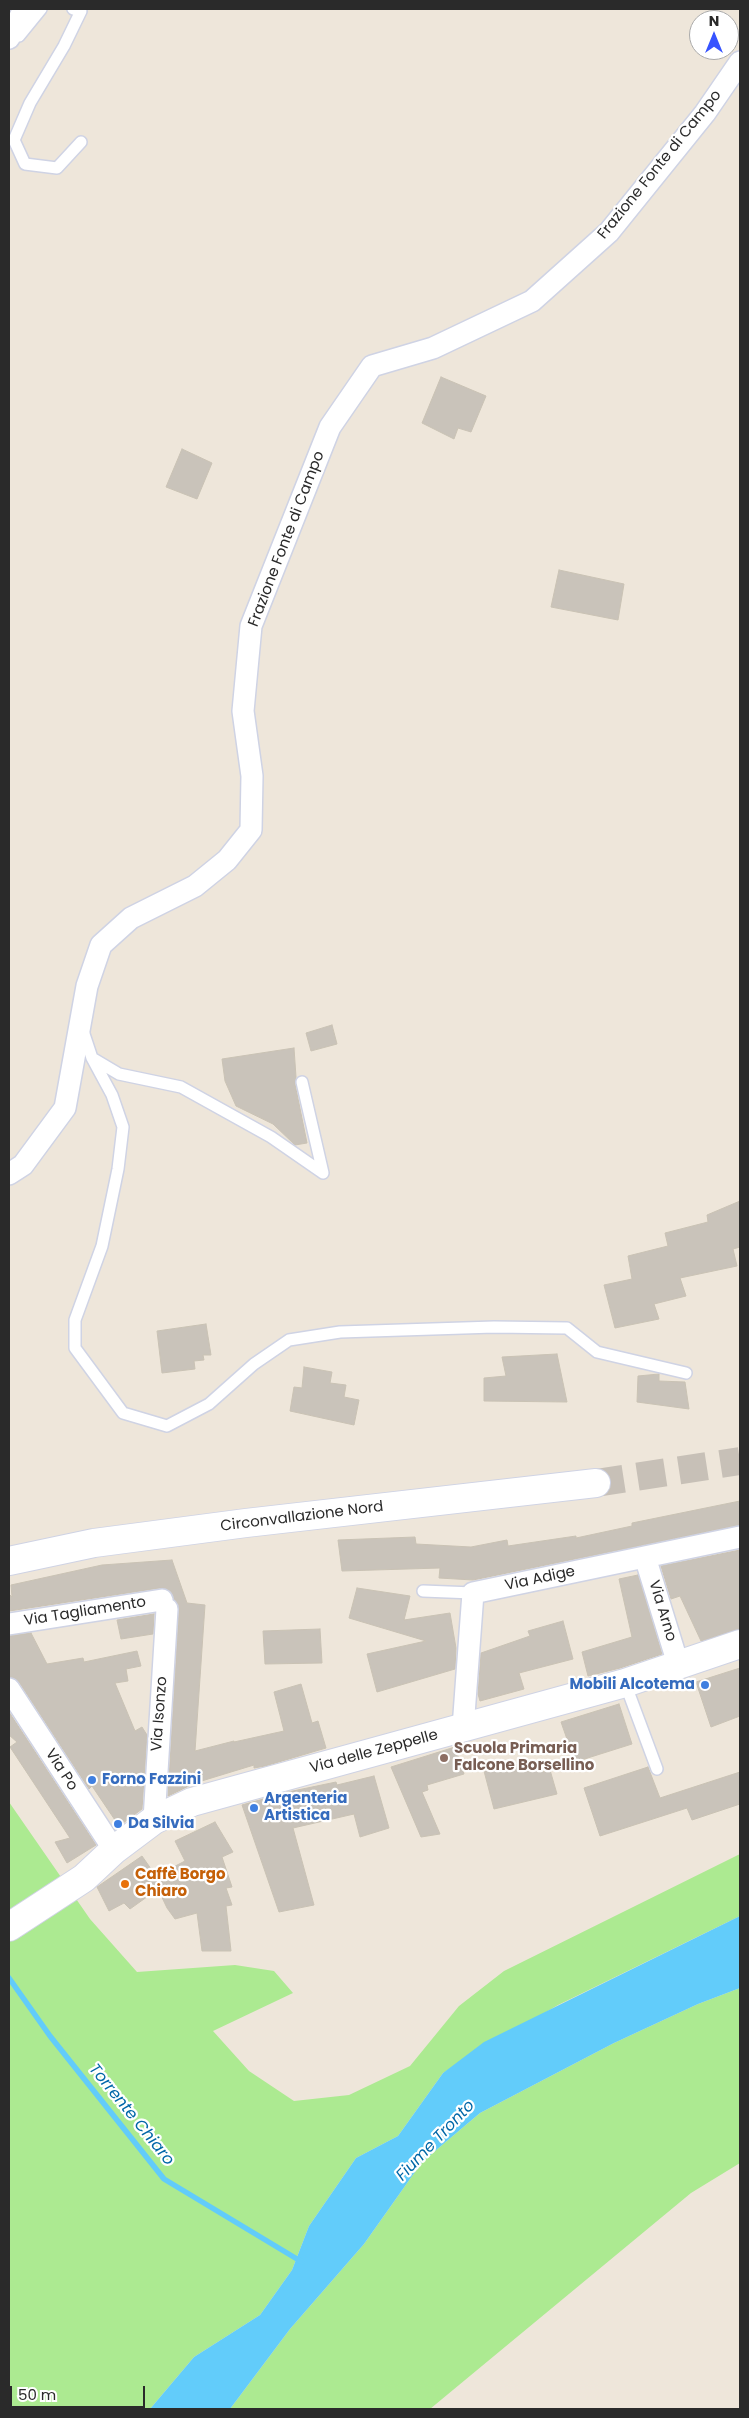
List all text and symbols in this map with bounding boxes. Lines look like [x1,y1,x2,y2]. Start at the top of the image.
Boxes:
north arrow [689,10,739,60]
text: N [709,11,719,31]
street label: Frazione Fonte di Campo [594,87,726,243]
street label: Frazione Fonte di Campo [245,449,329,629]
street label: Circonvallazione Nord [219,1498,385,1536]
street label: Via Adige [503,1563,577,1595]
street label: Via Arno [644,1578,680,1644]
street label: Via Tagliamento [23,1593,147,1631]
street label: Via Isonzo [148,1676,172,1752]
place label: Mobili Alcotema [570,1676,695,1694]
marker: Mobili Alcotema [699,1679,711,1691]
street label: Via delle Zeppelle [308,1726,440,1778]
place label: Scuola Primaria Falcone Borsellino [454,1740,594,1775]
street label: Via Po [41,1746,81,1794]
marker: Scuola Primaria Falcone Borsellino [438,1752,450,1764]
place label: Forno Fazzini [102,1771,201,1789]
marker: Forno Fazzini [86,1774,98,1786]
place label: Argenteria Artistica [264,1790,347,1825]
marker: Argenteria Artistica [248,1802,260,1814]
place label: Da Silvia [128,1815,194,1833]
marker: Da Silvia [112,1818,124,1830]
place label: Caffè Borgo Chiaro [135,1866,225,1901]
marker: Caffè Borgo Chiaro [119,1878,131,1890]
water label: Torrente Chiaro [84,2060,178,2170]
water label: Fiume Tronto [393,2097,479,2185]
scale bar [12,2376,148,2408]
text: 50 m [18,2384,56,2405]

